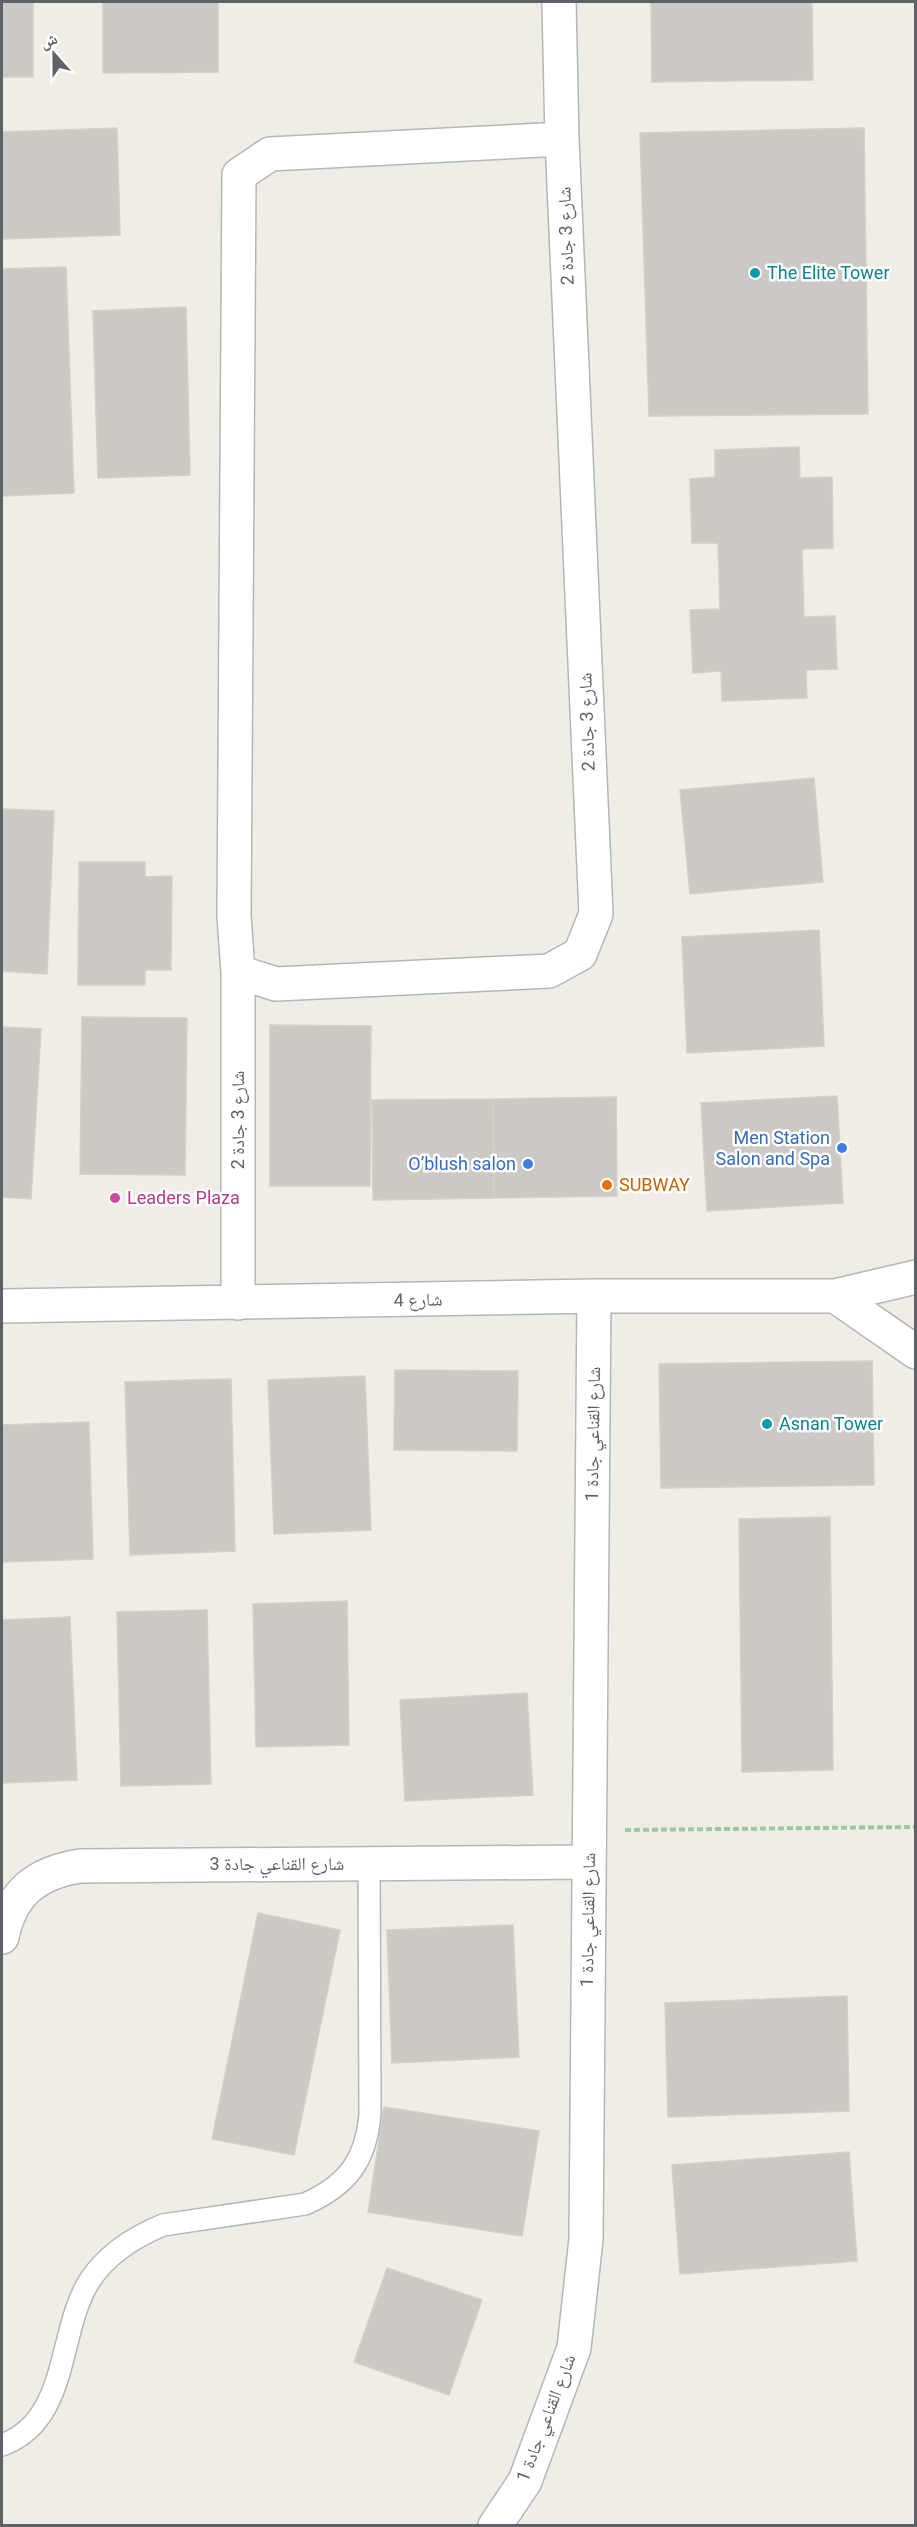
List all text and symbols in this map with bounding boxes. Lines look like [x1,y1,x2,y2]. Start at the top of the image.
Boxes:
north arrow [24,24,84,84]
text: ش [37,29,60,52]
street label: شارع 3 جادة 2 [553,186,579,286]
place label: The Elite Tower [767,262,890,283]
marker: The Elite Tower [748,266,762,280]
street label: شارع 3 جادة 2 [574,672,600,772]
street label: شارع 3 جادة 2 [227,1071,249,1169]
place label: Men Station Salon and Spa [716,1127,830,1169]
marker: Men Station Salon and Spa [835,1141,849,1155]
place label: O’blush salon [408,1153,516,1174]
marker: O’blush salon [521,1157,535,1171]
place label: SUBWAY [619,1174,690,1195]
marker: SUBWAY [600,1178,614,1192]
place label: Leaders Plaza [127,1187,240,1208]
marker: Leaders Plaza [108,1191,122,1205]
street label: شارع 4 [393,1289,443,1311]
street label: شارع القناعي جادة 1 [581,1366,609,1502]
place label: Asnan Tower [779,1413,883,1434]
marker: Asnan Tower [760,1417,774,1431]
street label: شارع القناعي جادة 1 [576,1852,604,1988]
street label: شارع القناعي جادة 3 [210,1853,344,1879]
street label: شارع القناعي جادة 1 [512,2351,584,2486]

